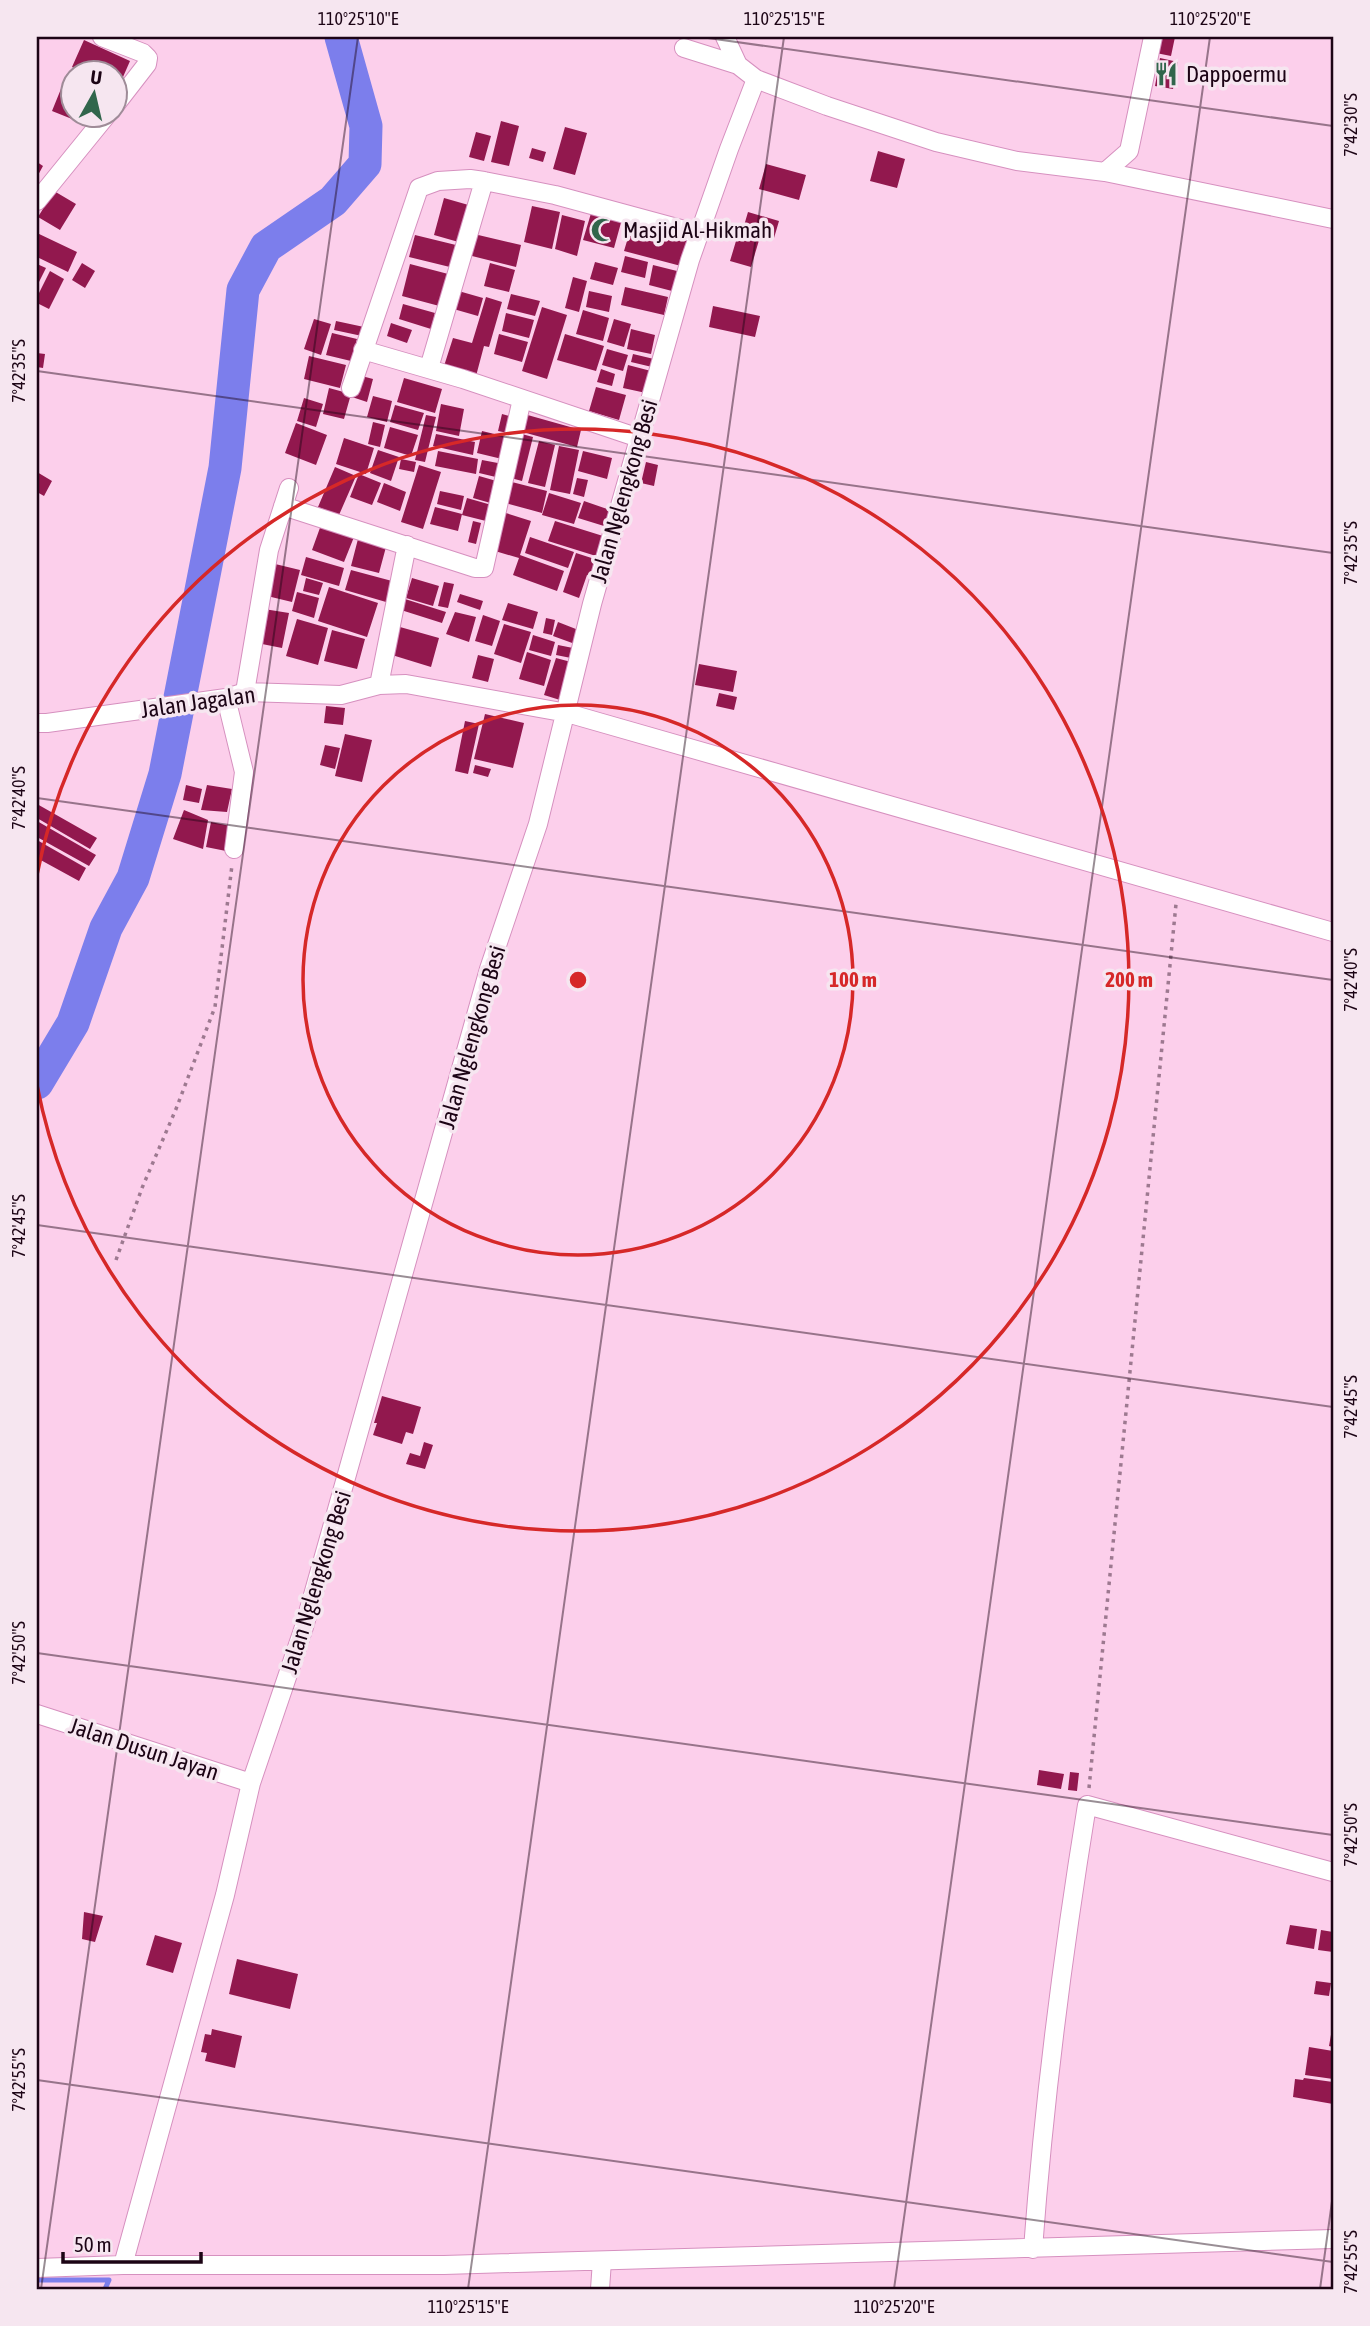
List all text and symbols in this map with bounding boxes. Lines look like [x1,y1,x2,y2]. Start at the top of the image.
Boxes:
text: 110°25'10"E [318,8,399,29]
text: 110°25'15"E [744,8,825,29]
text: 110°25'20"E [1170,8,1251,29]
north arrow [60,60,130,130]
restaurant icon: Dappoermu [1152,60,1180,88]
place label: Dappoermu [1186,61,1287,87]
text: U [89,65,103,89]
text: 7°42'30"S [1340,93,1361,157]
mosque icon: Masjid Al-Hikmah [589,216,617,244]
place label: Masjid Al-Hikmah [623,217,772,243]
text: 7°42'35"S [8,339,29,403]
street label: Jalan Nglengkong Besi [585,396,663,586]
text: 7°42'35"S [1340,521,1361,585]
street label: Jalan Jagalan [139,681,257,723]
text: 7°42'40"S [8,766,29,830]
street label: Jalan Nglengkong Besi [433,942,511,1132]
text: 7°42'40"S [1340,948,1361,1012]
text: 100 m [829,967,877,991]
text: 200 m [1105,967,1153,991]
centre of rings [566,968,590,992]
text: 7°42'45"S [8,1194,29,1258]
text: 7°42'45"S [1340,1375,1361,1439]
street label: Jalan Nglengkong Besi [276,1488,356,1676]
text: 7°42'50"S [8,1621,29,1685]
street label: Jalan Dusun Jayan [66,1713,222,1785]
text: 7°42'50"S [1340,1803,1361,1867]
text: 7°42'55"S [8,2048,29,2112]
scale bar [63,2221,201,2265]
text: 7°42'55"S [1340,2230,1361,2294]
text: 50 m [74,2232,112,2256]
text: 110°25'15"E [428,2296,509,2317]
text: 110°25'20"E [854,2296,935,2317]

